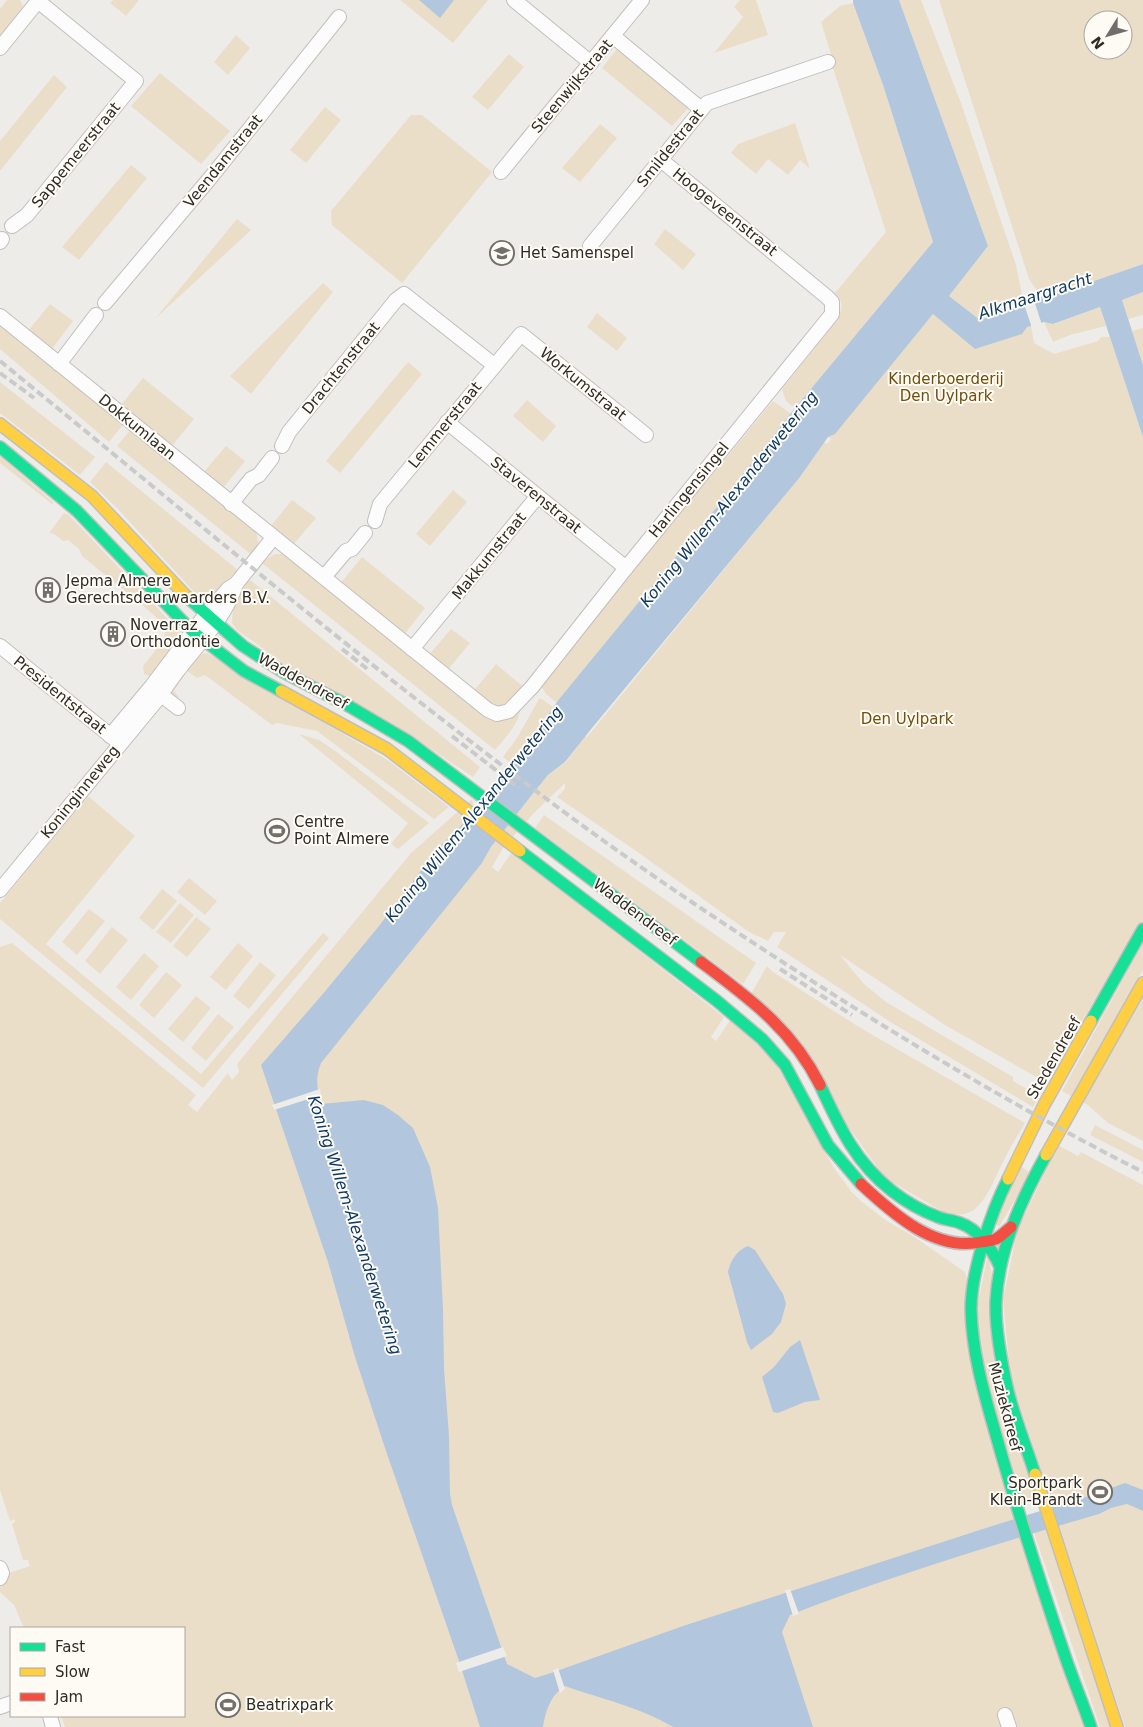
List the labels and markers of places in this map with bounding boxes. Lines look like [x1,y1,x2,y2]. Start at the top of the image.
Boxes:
school or university icon: Het Samenspel [489,240,515,266]
place label: Het Samenspel [520,244,634,262]
place label: Jepma Almere Gerechtsdeurwaarders B.V. [65,572,270,607]
building icon: Jepma Almere Gerechtsdeurwaarders B.V. [35,577,61,603]
place label: Noverraz Orthodontie [130,616,220,651]
building icon: Noverraz Orthodontie [100,621,126,647]
place label: Centre Point Almere [294,813,389,848]
sports icon: Centre Point Almere [264,818,290,844]
place label: Sportpark Klein-Brandt [990,1474,1082,1509]
sports icon: Sportpark Klein-Brandt [1087,1479,1113,1505]
sports icon: Beatrixpark [215,1692,241,1718]
place label: Beatrixpark [246,1696,334,1714]

